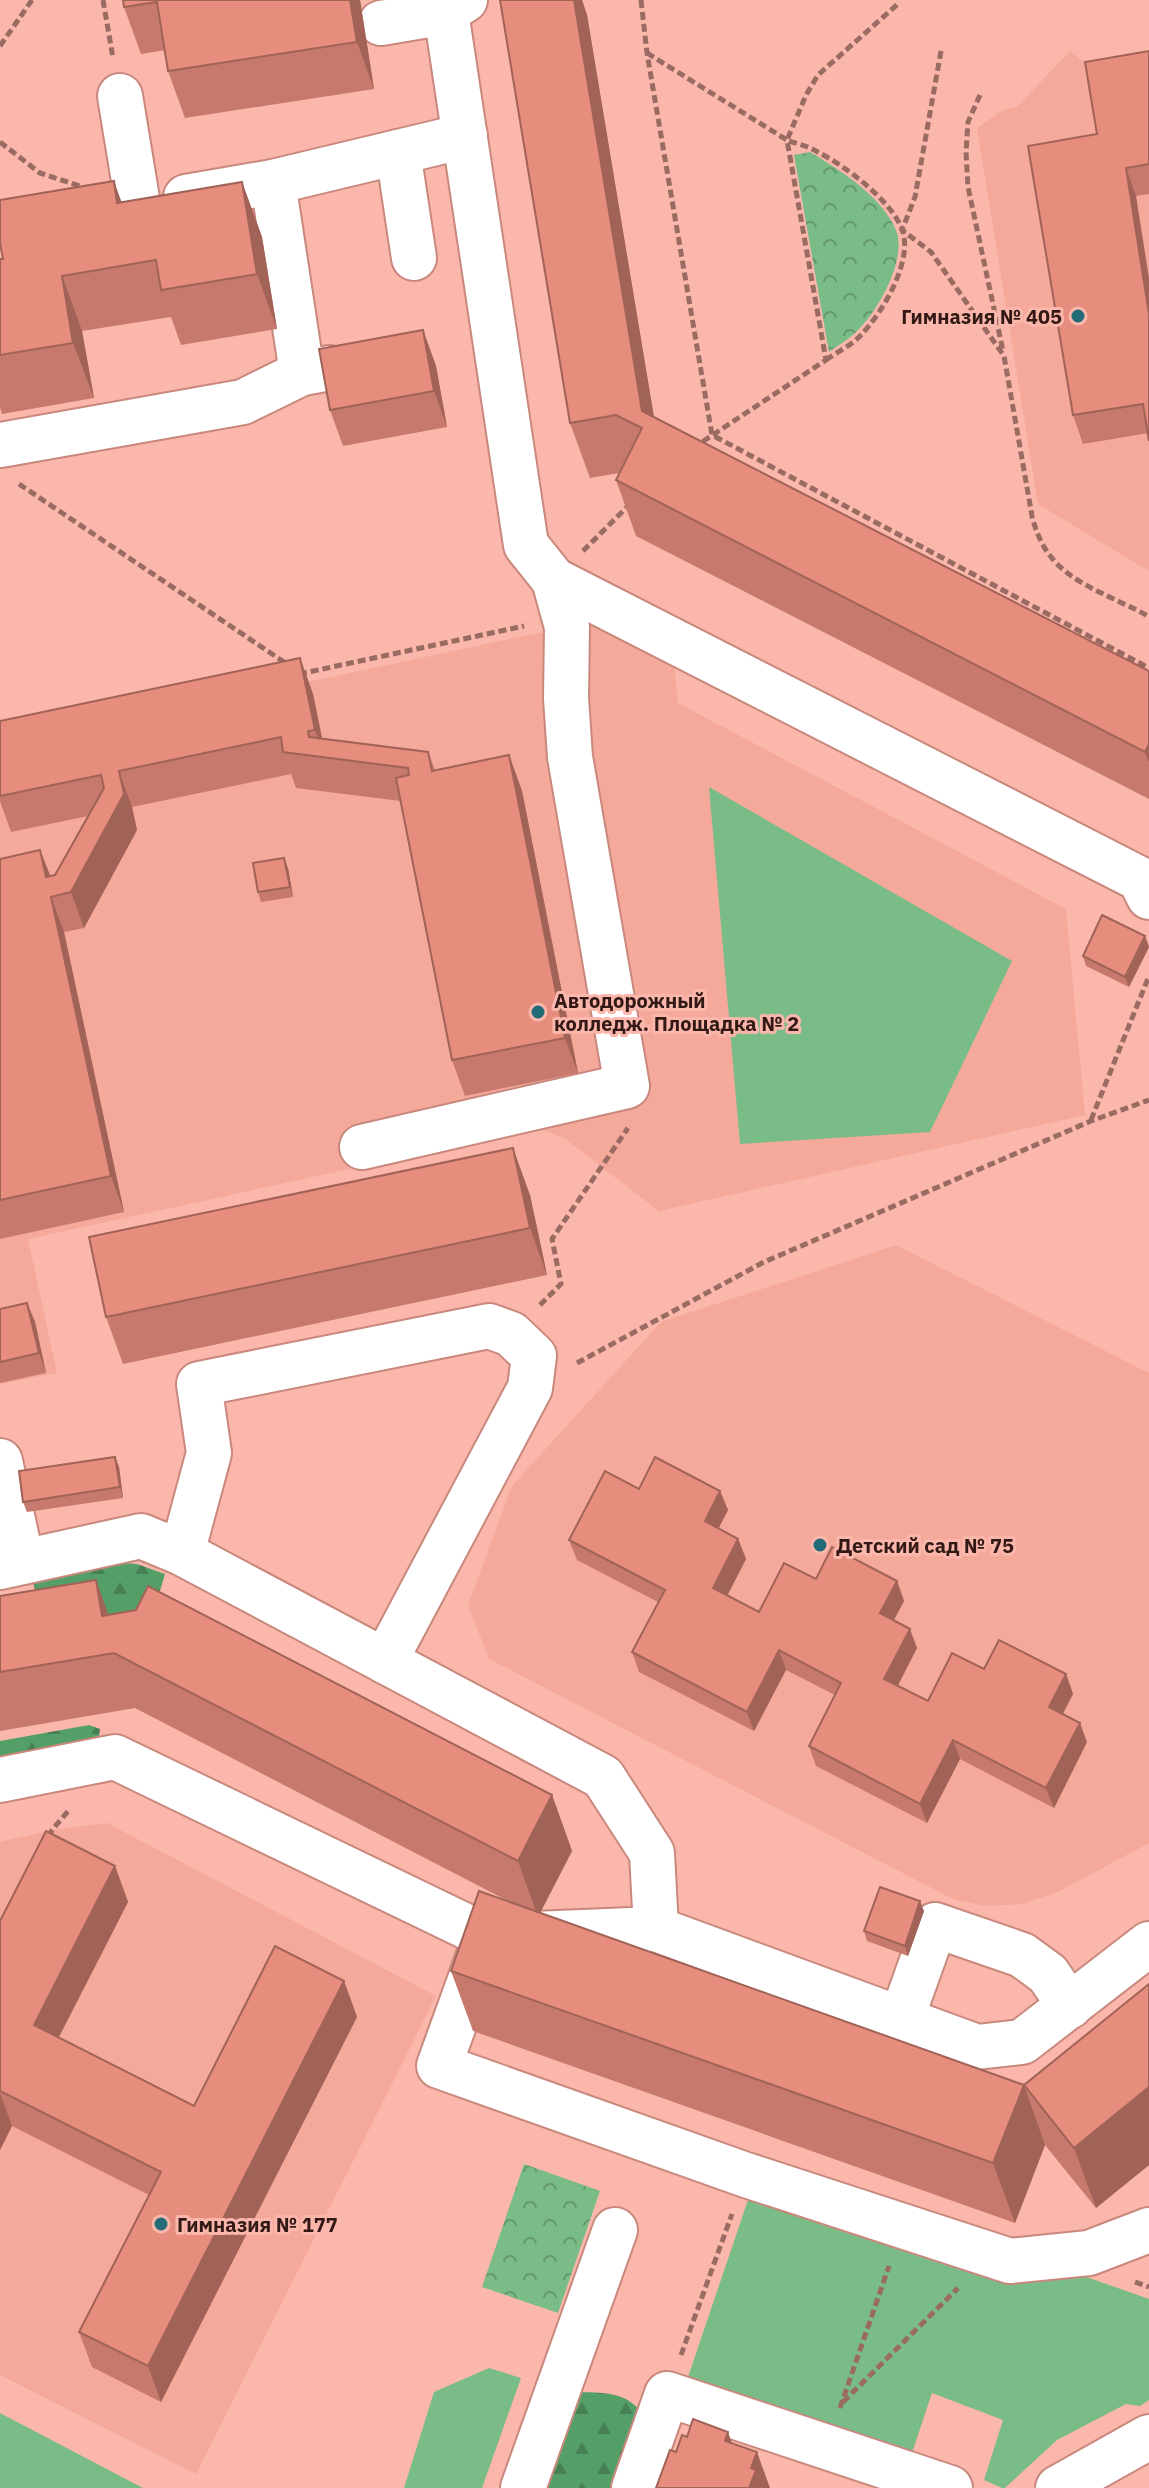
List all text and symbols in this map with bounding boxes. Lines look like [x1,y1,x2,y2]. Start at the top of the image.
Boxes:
place label: Гимназия № 405 [901,303,1062,330]
marker: Гимназия № 405 [1069,307,1087,325]
place label: Автодорожный колледж. Площадка № 2 [554,987,799,1037]
marker: Автодорожный колледж. Площадка № 2 [529,1003,547,1021]
place label: Детский сад № 75 [836,1532,1014,1559]
marker: Детский сад № 75 [811,1536,829,1554]
place label: Гимназия № 177 [177,2211,338,2238]
marker: Гимназия № 177 [152,2215,170,2233]

